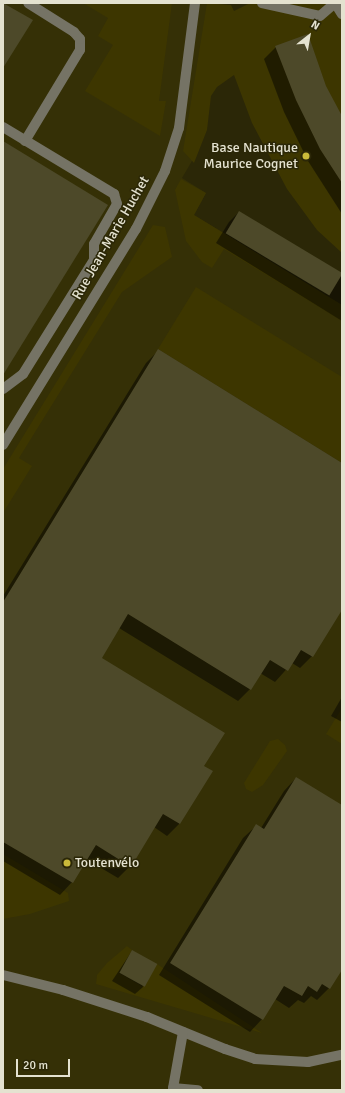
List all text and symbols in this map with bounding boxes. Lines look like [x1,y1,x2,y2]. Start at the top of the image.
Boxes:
north arrow [289,16,329,56]
text: N [309,18,322,33]
place label: Base Nautique Maurice Cognet [204,140,298,172]
marker: Base Nautique Maurice Cognet [301,151,311,161]
street label: Rue Jean-Marie Huchet [69,173,153,303]
place label: Toutenvélo [75,855,139,871]
marker: Toutenvélo [62,858,72,868]
scale bar [18,1051,72,1077]
text: 20 m [23,1058,48,1073]

